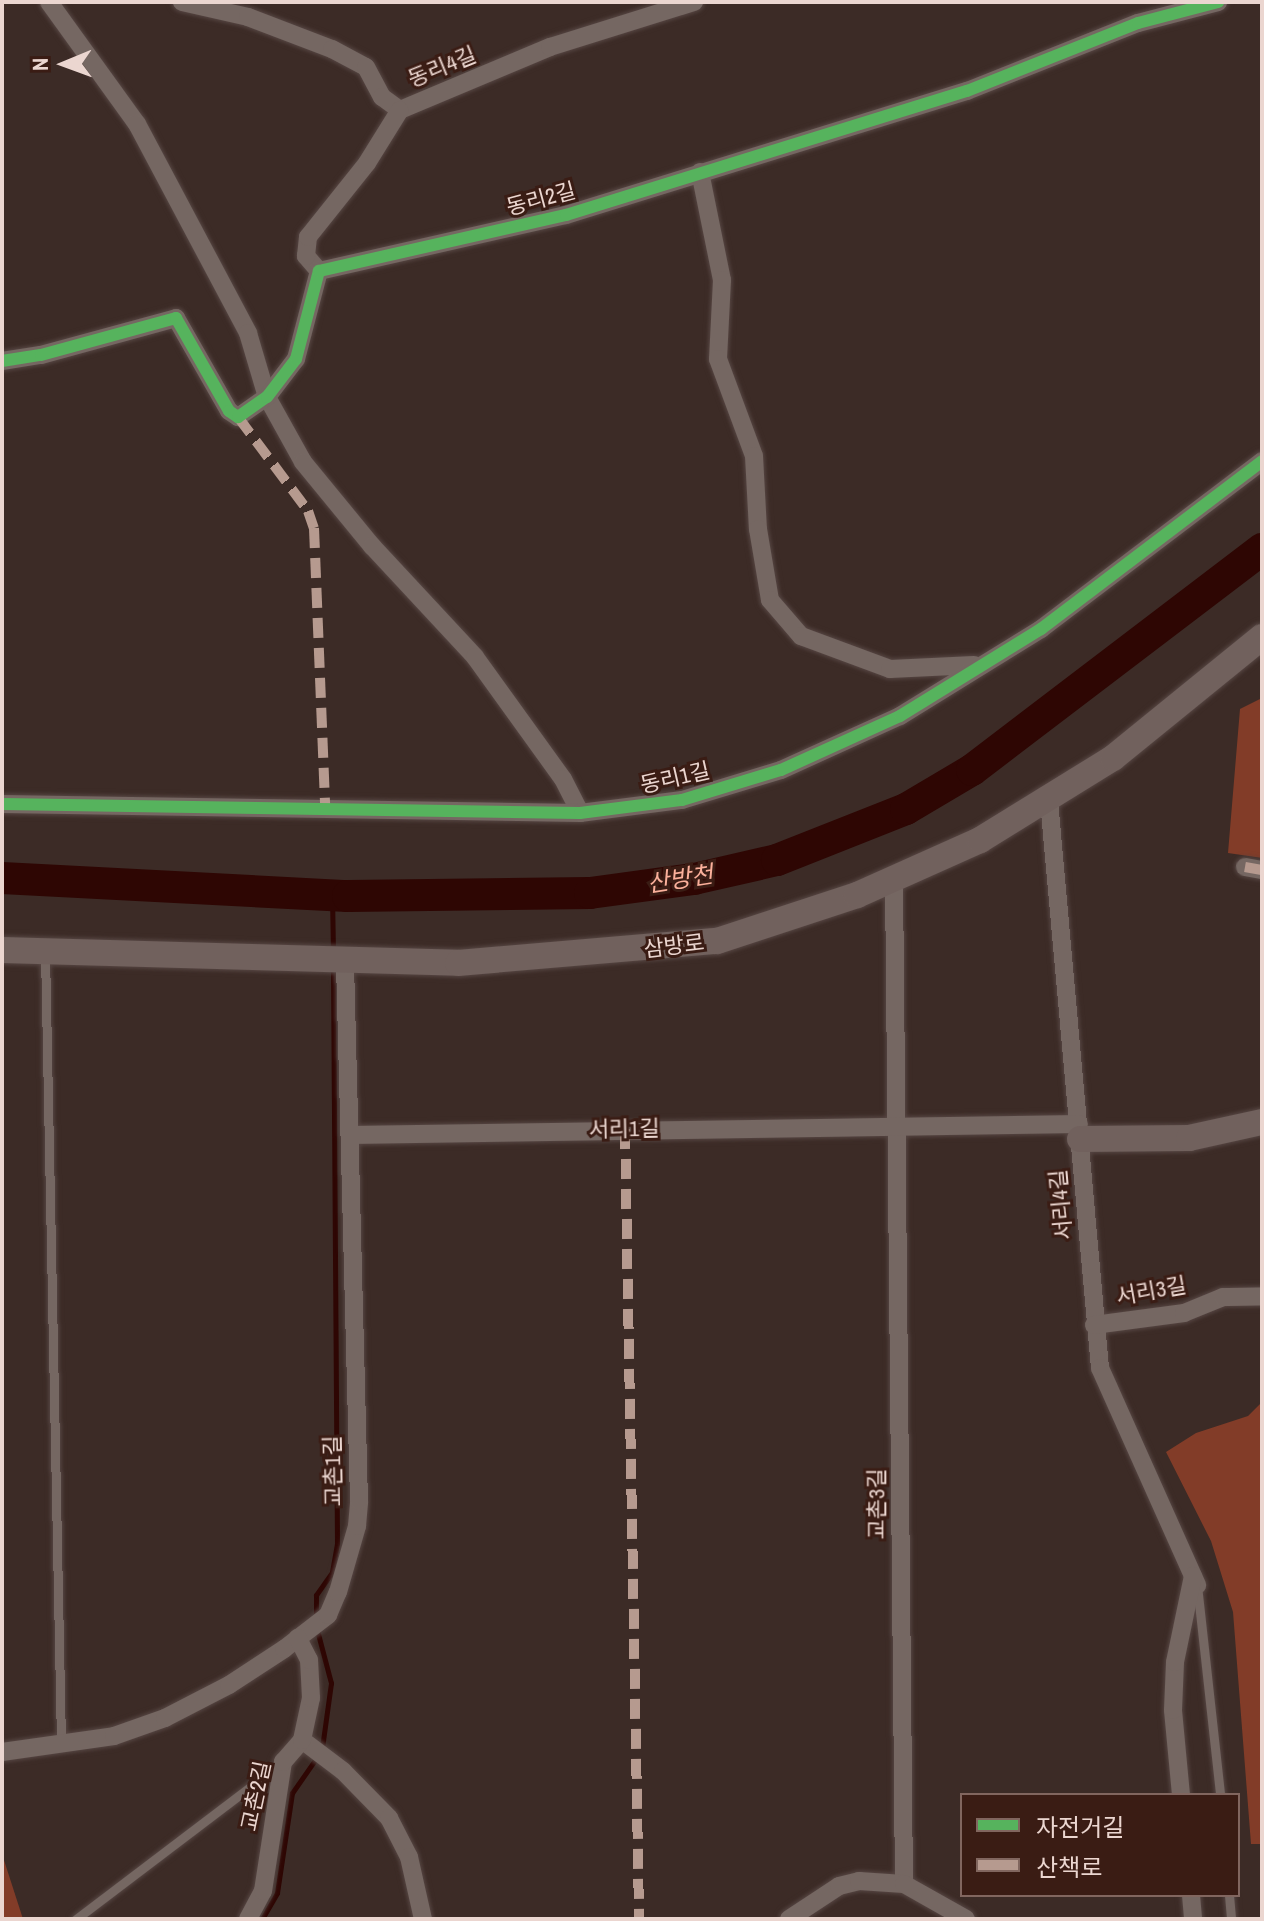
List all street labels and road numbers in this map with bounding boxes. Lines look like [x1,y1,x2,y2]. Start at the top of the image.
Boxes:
street label: 동리4길 [404,42,480,92]
street label: 동리2길 [503,177,579,221]
street label: 동리1길 [638,757,712,799]
street label: 삼방로 [642,929,706,963]
street label: 서리1길 [588,1115,660,1143]
street label: 서리4길 [1045,1169,1077,1241]
street label: 서리3길 [1114,1272,1188,1310]
street label: 교촌1길 [319,1435,347,1507]
street label: 교촌3길 [864,1469,890,1539]
street label: 교촌2길 [236,1759,276,1833]

